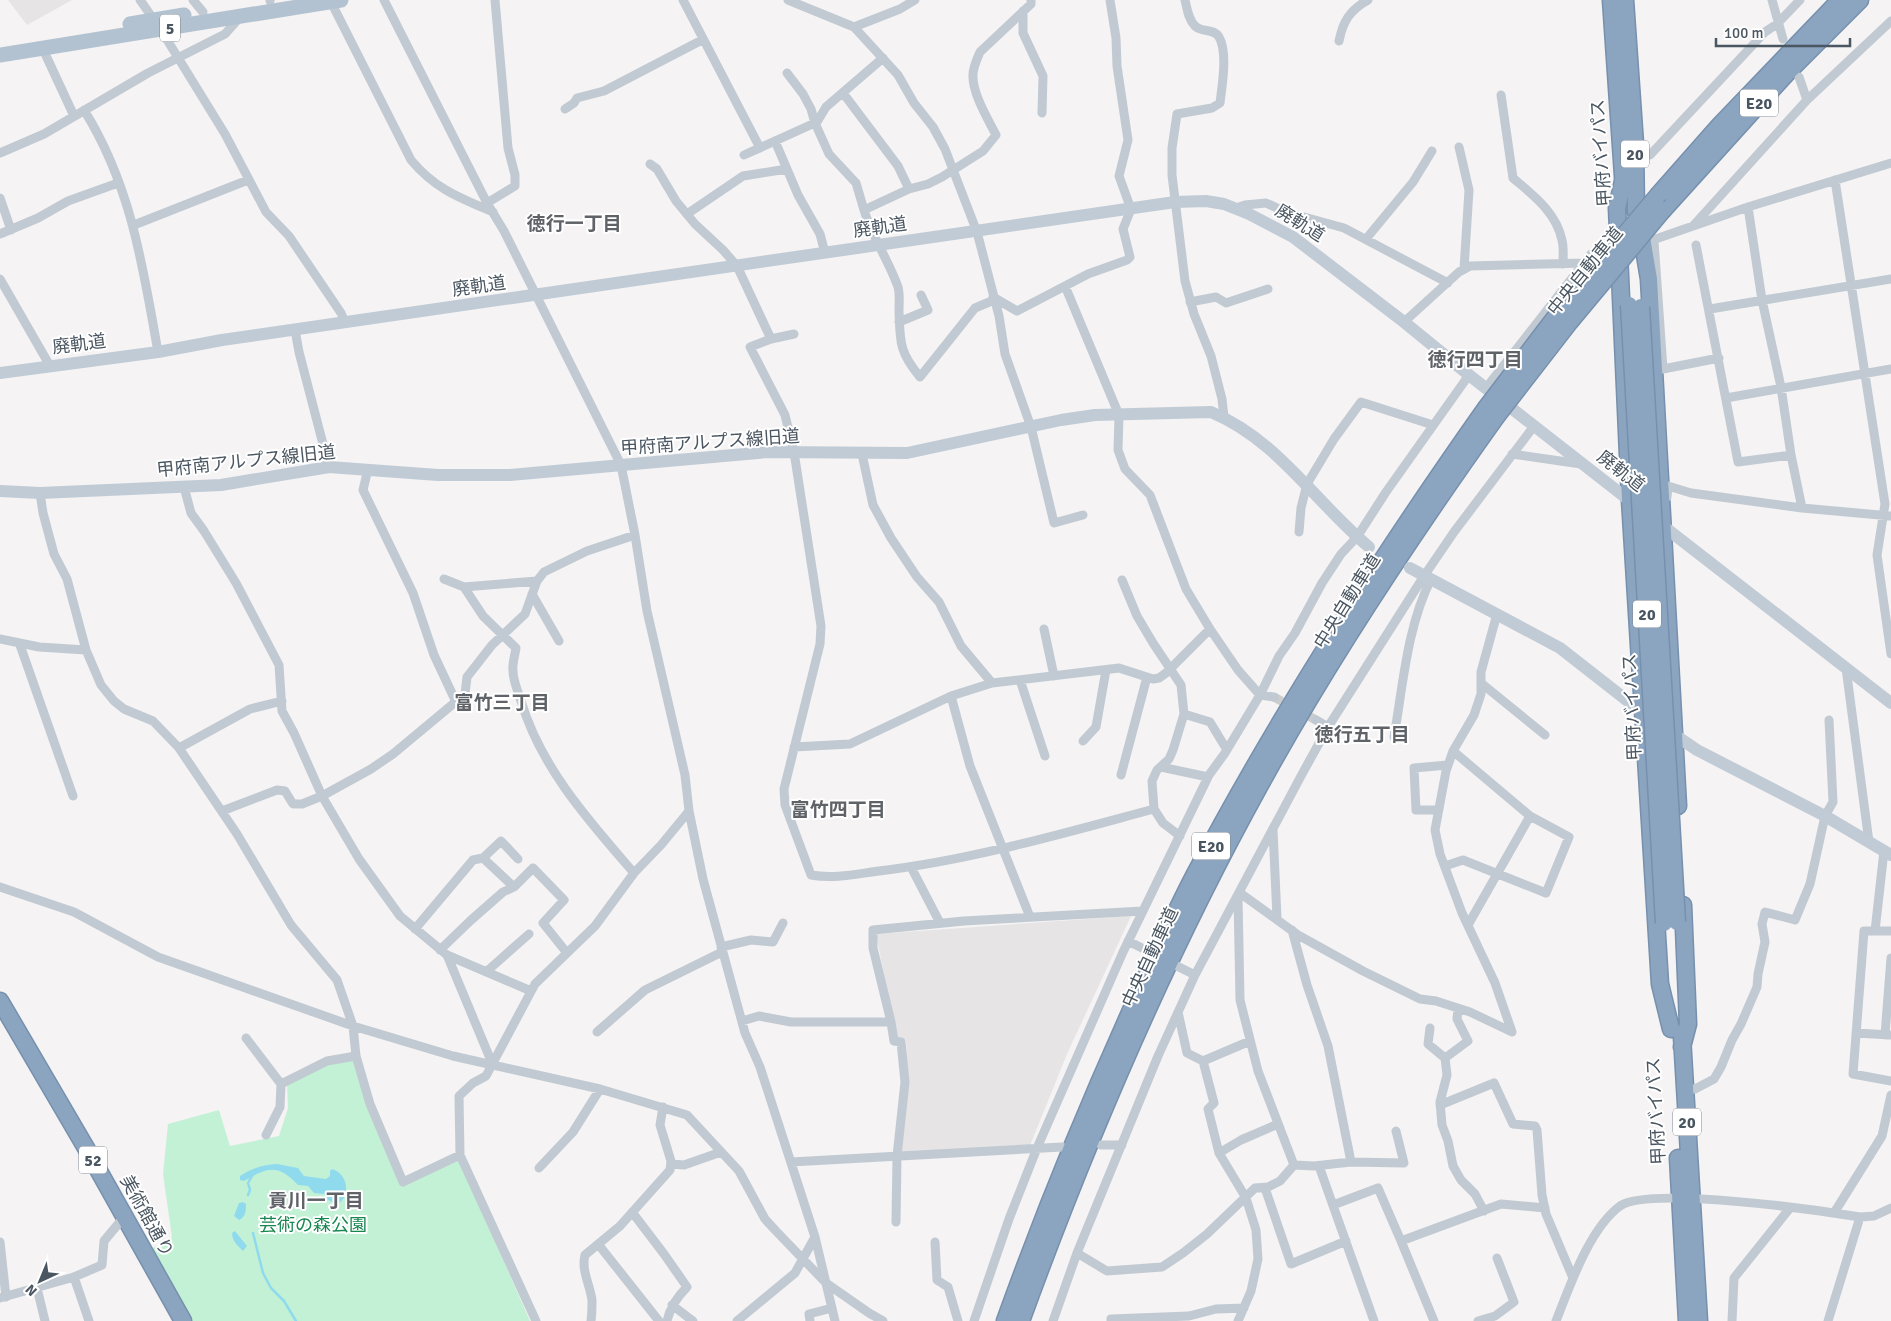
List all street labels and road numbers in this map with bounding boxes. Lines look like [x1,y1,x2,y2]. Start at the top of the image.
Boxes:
road number: 5 [160,14,180,42]
road number: E20 [1740,90,1778,116]
street label: 甲府バイパス [1586,99,1616,207]
road number: 20 [1621,140,1649,168]
street label: 廃軌道 [1271,199,1329,247]
street label: 廃軌道 [852,212,908,242]
street label: 中央自動車道 [1542,222,1628,320]
street label: 廃軌道 [451,271,507,301]
street label: 廃軌道 [51,330,107,358]
street label: 甲府南アルプス線旧道 [620,425,800,459]
street label: 甲府南アルプス線旧道 [155,441,337,481]
street label: 廃軌道 [1593,446,1649,496]
street label: 中央自動車道 [1309,549,1385,653]
road number: 20 [1633,600,1661,628]
street label: 甲府バイパス [1618,653,1646,761]
road number: E20 [1192,832,1230,859]
street label: 中央自動車道 [1117,903,1183,1011]
street label: 甲府バイパス [1642,1057,1670,1165]
road number: 20 [1673,1108,1701,1136]
road number: 52 [79,1146,107,1174]
street label: 美術館通り [116,1171,178,1261]

